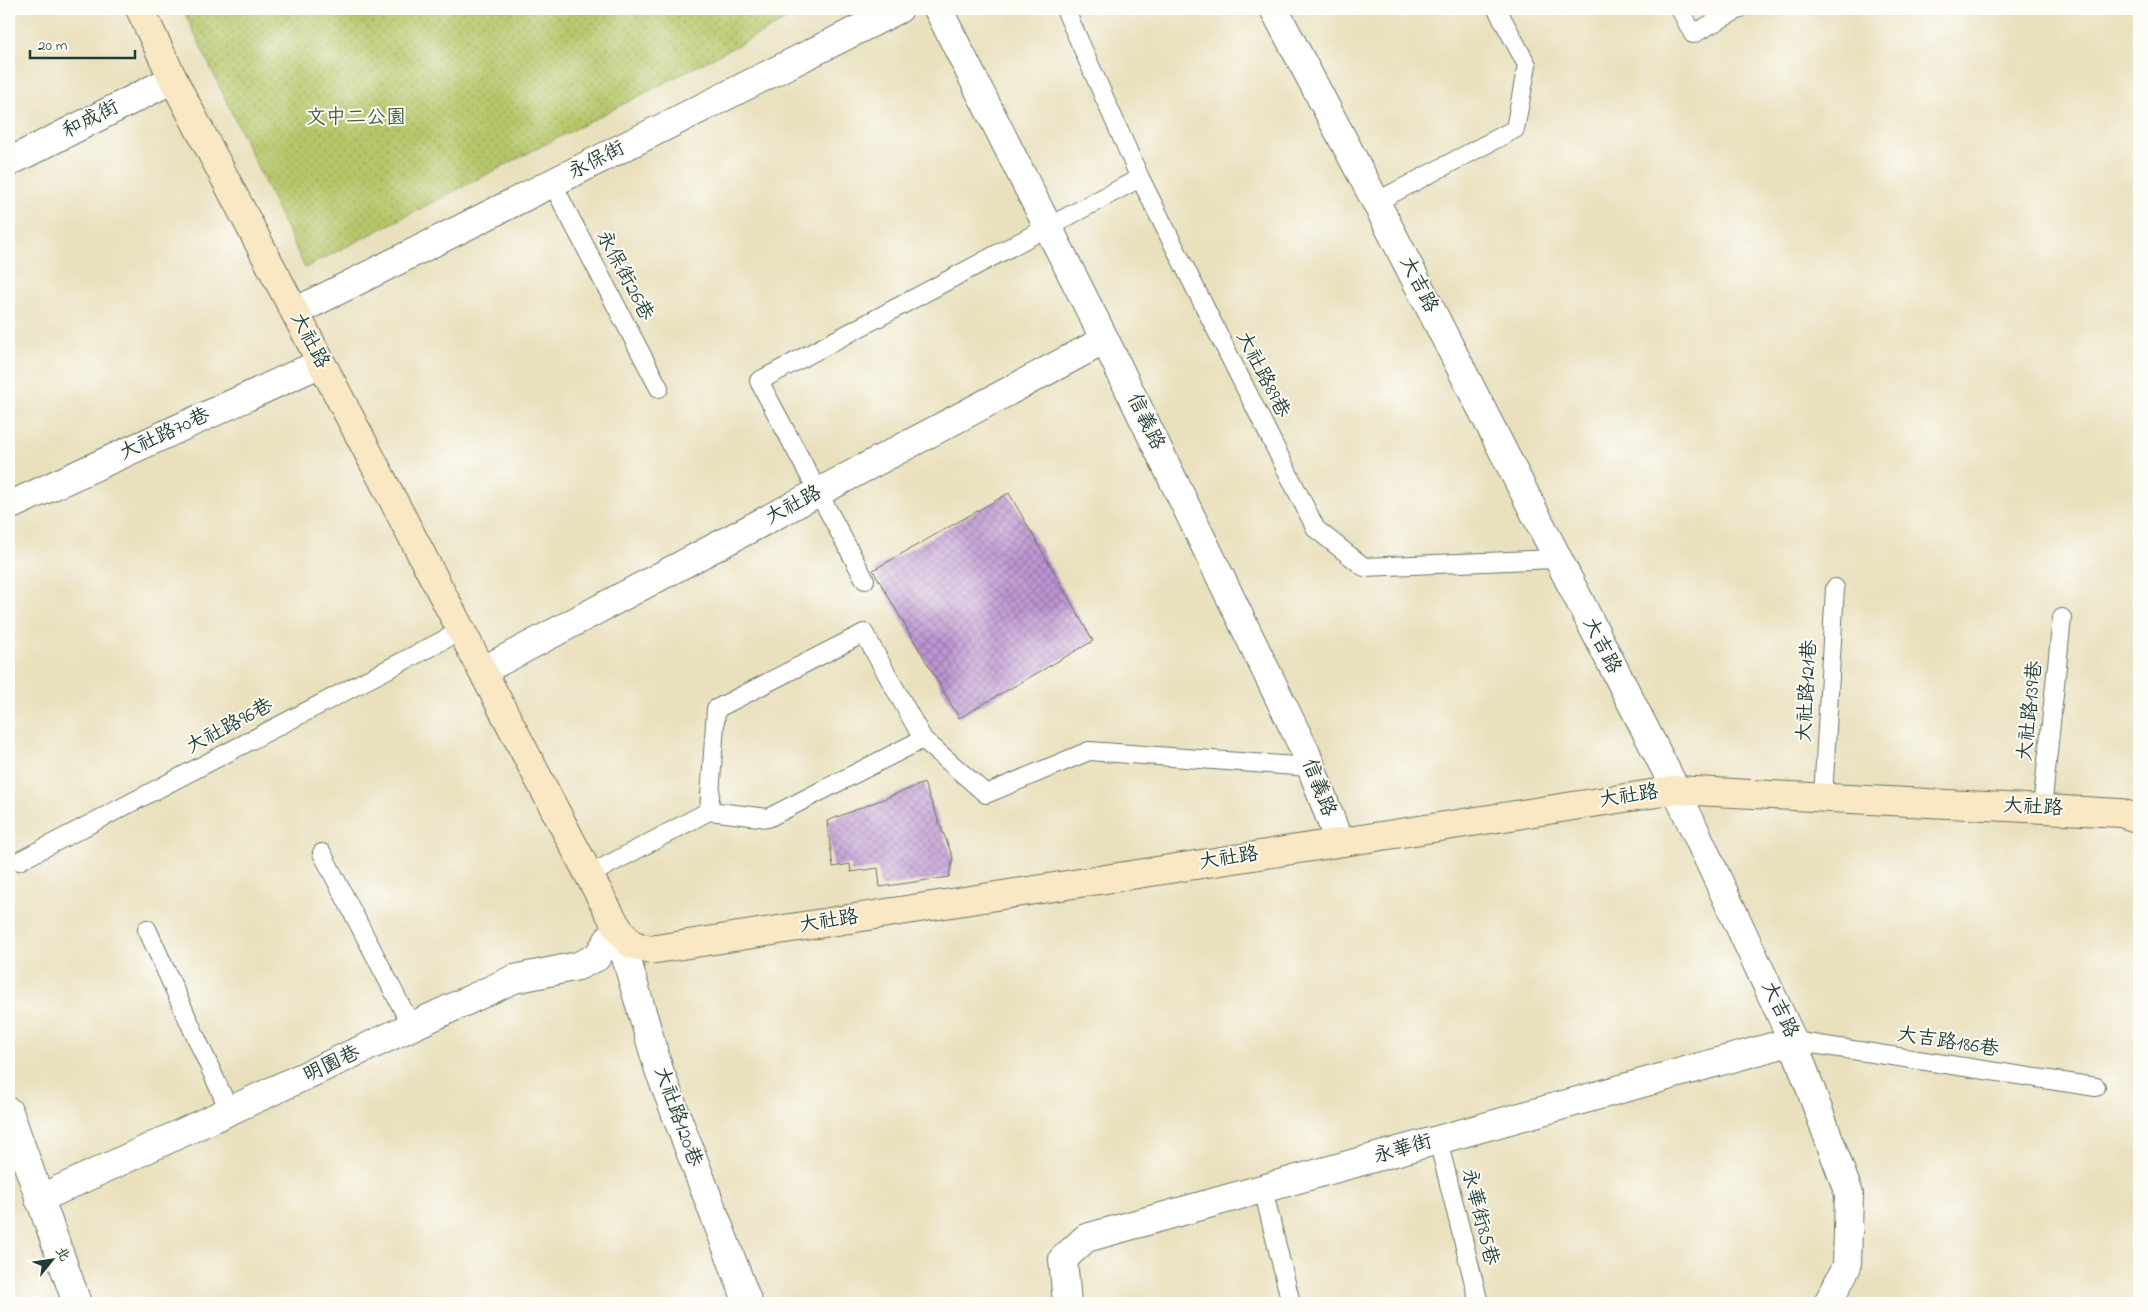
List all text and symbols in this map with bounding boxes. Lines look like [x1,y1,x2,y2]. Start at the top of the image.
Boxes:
scale bar [30,28,135,60]
text: 20 m [38,35,68,57]
street label: 和成街 [58,93,124,147]
park label: 文中二公園 [306,104,406,133]
street label: 永保街 [564,134,630,188]
street label: 永保街26巷 [588,226,660,327]
street label: 大吉路 [1391,252,1445,319]
street label: 大社路 [282,308,336,375]
street label: 大社路89巷 [1228,327,1297,424]
street label: 信義路 [1119,389,1172,456]
street label: 大社路70巷 [115,401,216,469]
street label: 大社路 [761,479,828,533]
street label: 大吉路 [1574,613,1628,680]
street label: 大社路121巷 [1791,638,1825,743]
street label: 大社路139巷 [2011,658,2051,763]
street label: 大社路96巷 [181,691,280,762]
street label: 信義路 [1294,755,1343,822]
street label: 大社路 [1597,778,1662,816]
street label: 大社路 [2002,792,2065,824]
street label: 大社路 [1197,840,1262,878]
street label: 大社路 [797,903,862,941]
street label: 大吉路 [1753,977,1805,1044]
street label: 大吉路186巷 [1895,1021,2002,1066]
street label: 明園巷 [299,1039,366,1091]
street label: 大社路120巷 [645,1063,709,1172]
street label: 永華街 [1370,1128,1436,1172]
street label: 永華街85巷 [1453,1165,1505,1269]
north arrow [28,1234,78,1284]
text: 北 [49,1243,75,1266]

